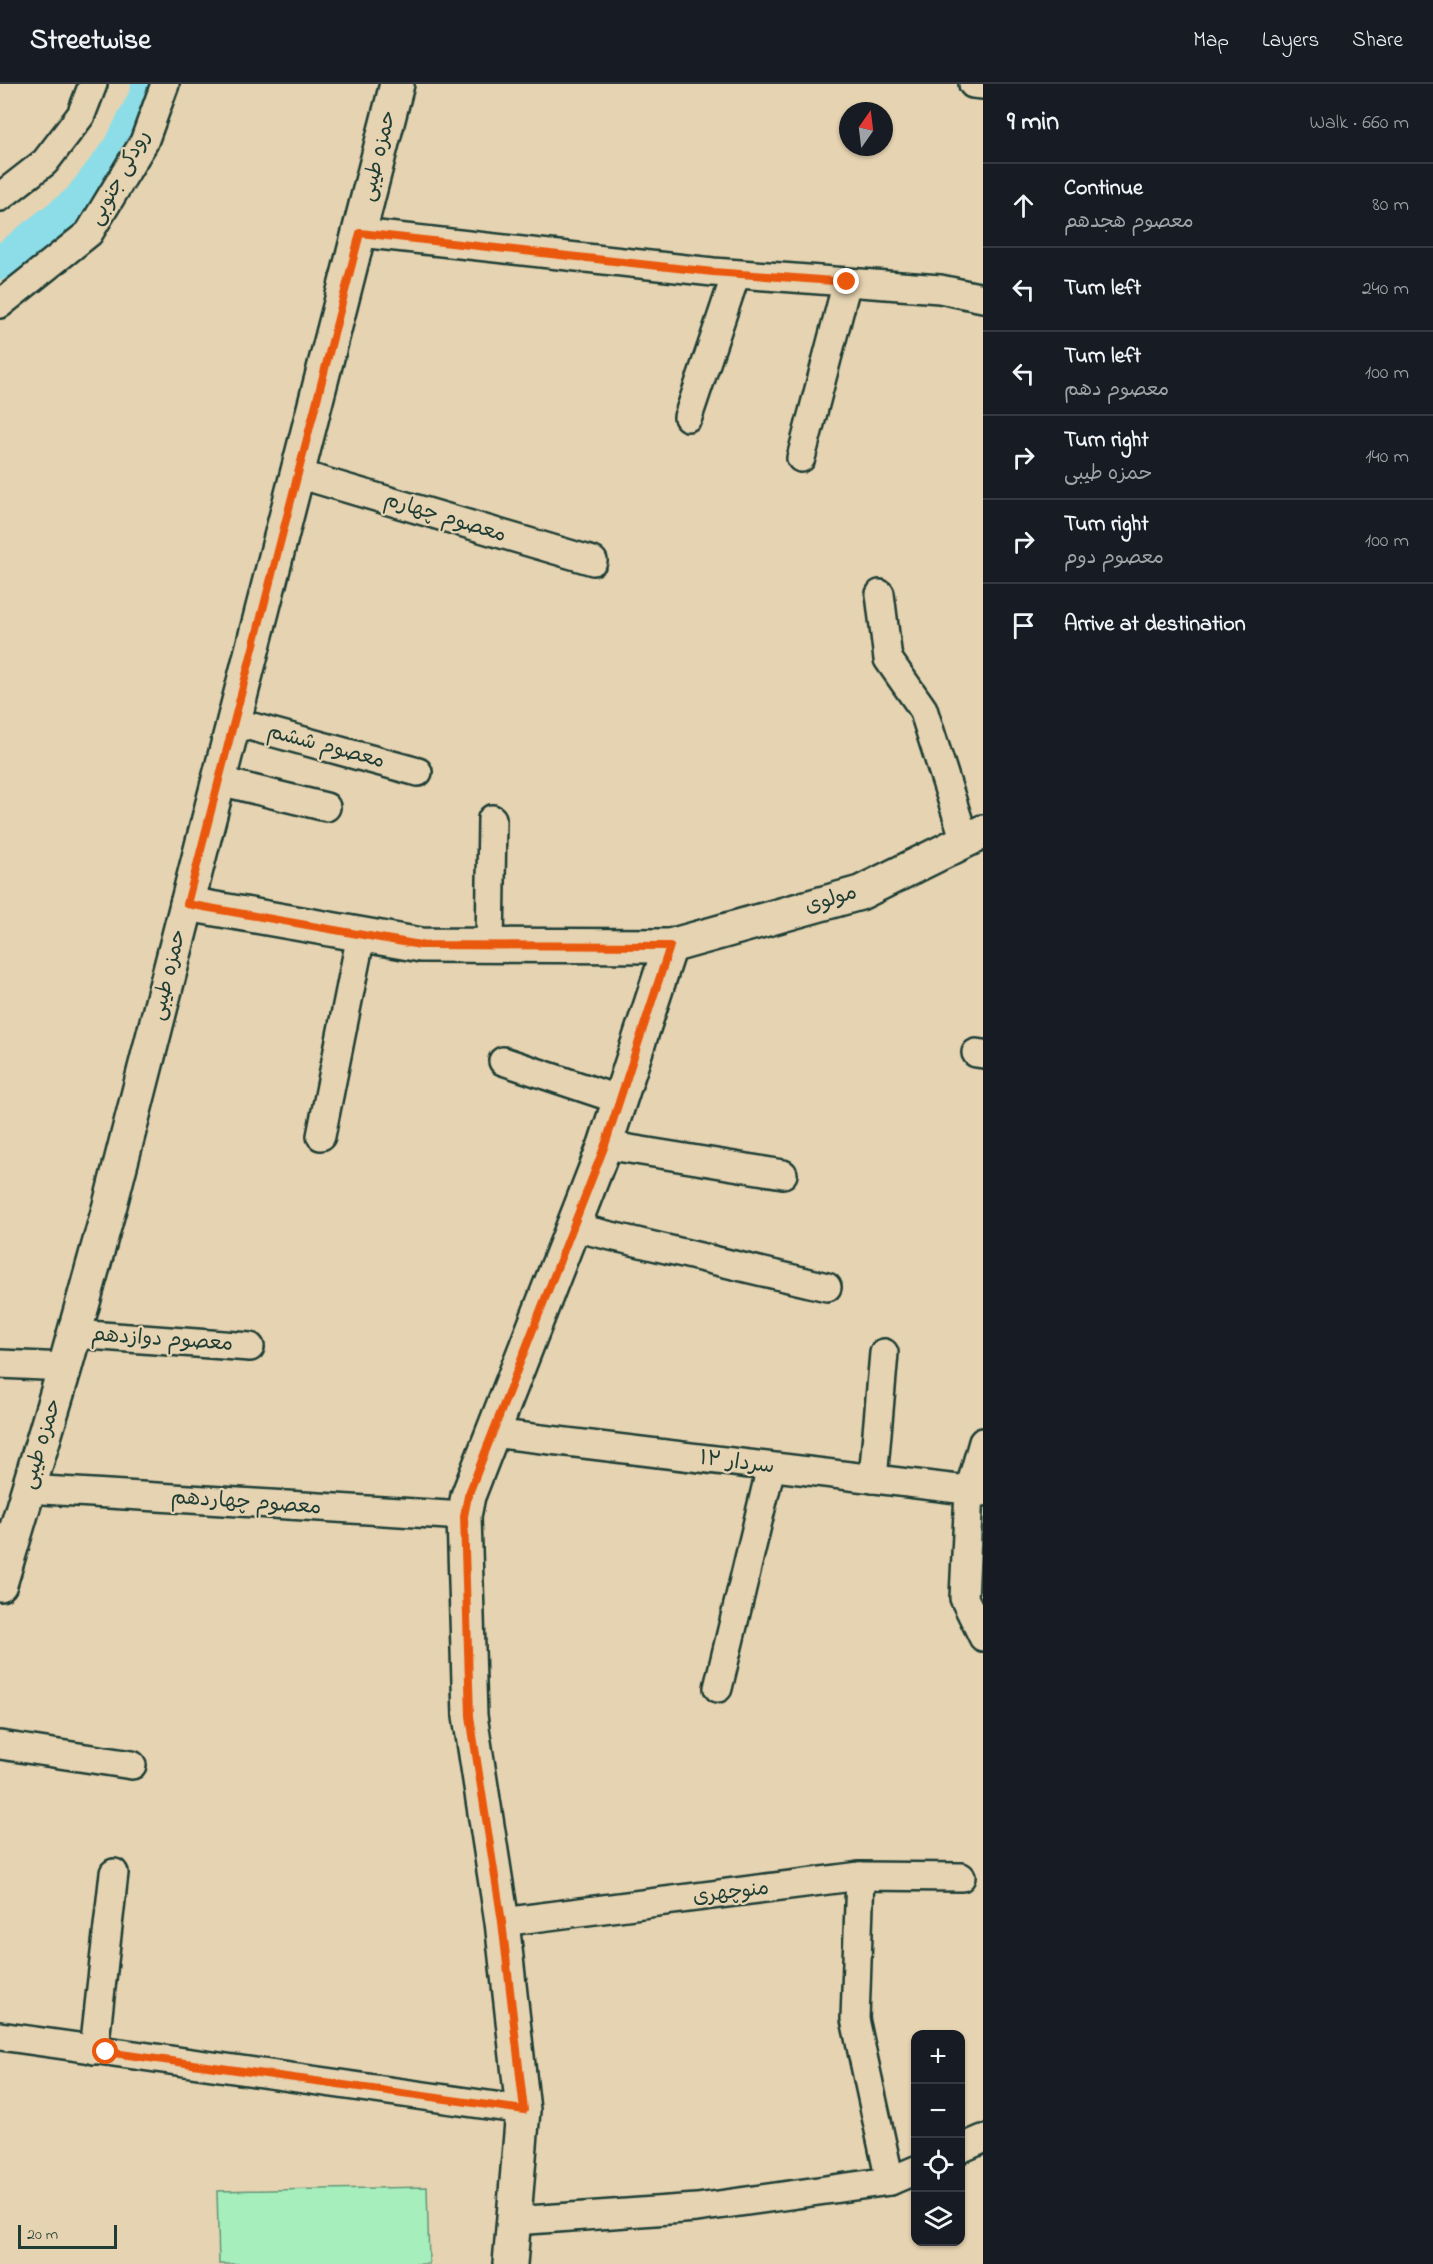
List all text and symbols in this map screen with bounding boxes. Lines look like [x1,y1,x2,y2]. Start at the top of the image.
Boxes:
text: Streetwise [30,21,151,62]
text: Map [1193,26,1229,56]
text: Layers [1262,26,1319,56]
text: Share [1352,26,1403,56]
north arrow [839,102,893,156]
text: 9 min [1007,104,1059,142]
street label: حمزه طیبی [353,107,405,205]
text: Walk · 660 m [1310,109,1409,138]
street label: رودکی جنوبی [81,125,159,231]
text: Continue [1064,173,1143,205]
icon: ahead [1007,189,1040,222]
text: 80 m [1372,191,1409,220]
text: معصوم هجدهم [1064,208,1194,237]
route end [833,268,859,294]
icon: left [1007,273,1040,306]
text: Turn left [1064,273,1141,305]
text: 240 m [1362,275,1409,304]
text: Turn left [1064,341,1141,373]
icon: left [1007,357,1040,390]
text: 100 m [1365,359,1409,388]
text: معصوم دهم [1064,376,1169,405]
text: Turn right [1064,425,1149,457]
icon: right [1007,441,1040,474]
text: 140 m [1365,443,1409,472]
text: حمزه طیبی [1064,460,1153,489]
street label: معصوم چهارم [380,485,510,551]
text: Turn right [1064,509,1149,541]
icon: right [1007,525,1040,558]
text: 100 m [1365,527,1409,556]
text: معصوم دوم [1064,544,1164,573]
icon: arrive [1007,609,1040,642]
text: Arrive at destination [1064,609,1246,641]
street label: معصوم ششم [264,717,388,777]
street label: مولوی [801,878,861,922]
street label: حمزه طیبی [143,926,195,1024]
street label: معصوم دوازدهم [90,1320,234,1360]
street label: حمزه طیبی [14,1395,70,1493]
street label: سردار ۱۲ [698,1444,776,1482]
street label: معصوم چهاردهم [170,1483,322,1523]
street label: منوچهری [691,1873,771,1913]
map controls [911,2030,965,2246]
button: + [911,2030,965,2084]
route start [92,2038,118,2064]
button: − [911,2084,965,2138]
button: locate [911,2138,965,2192]
button: layers [911,2192,965,2246]
scale bar [18,2222,117,2250]
text: 20 m [27,2223,58,2247]

